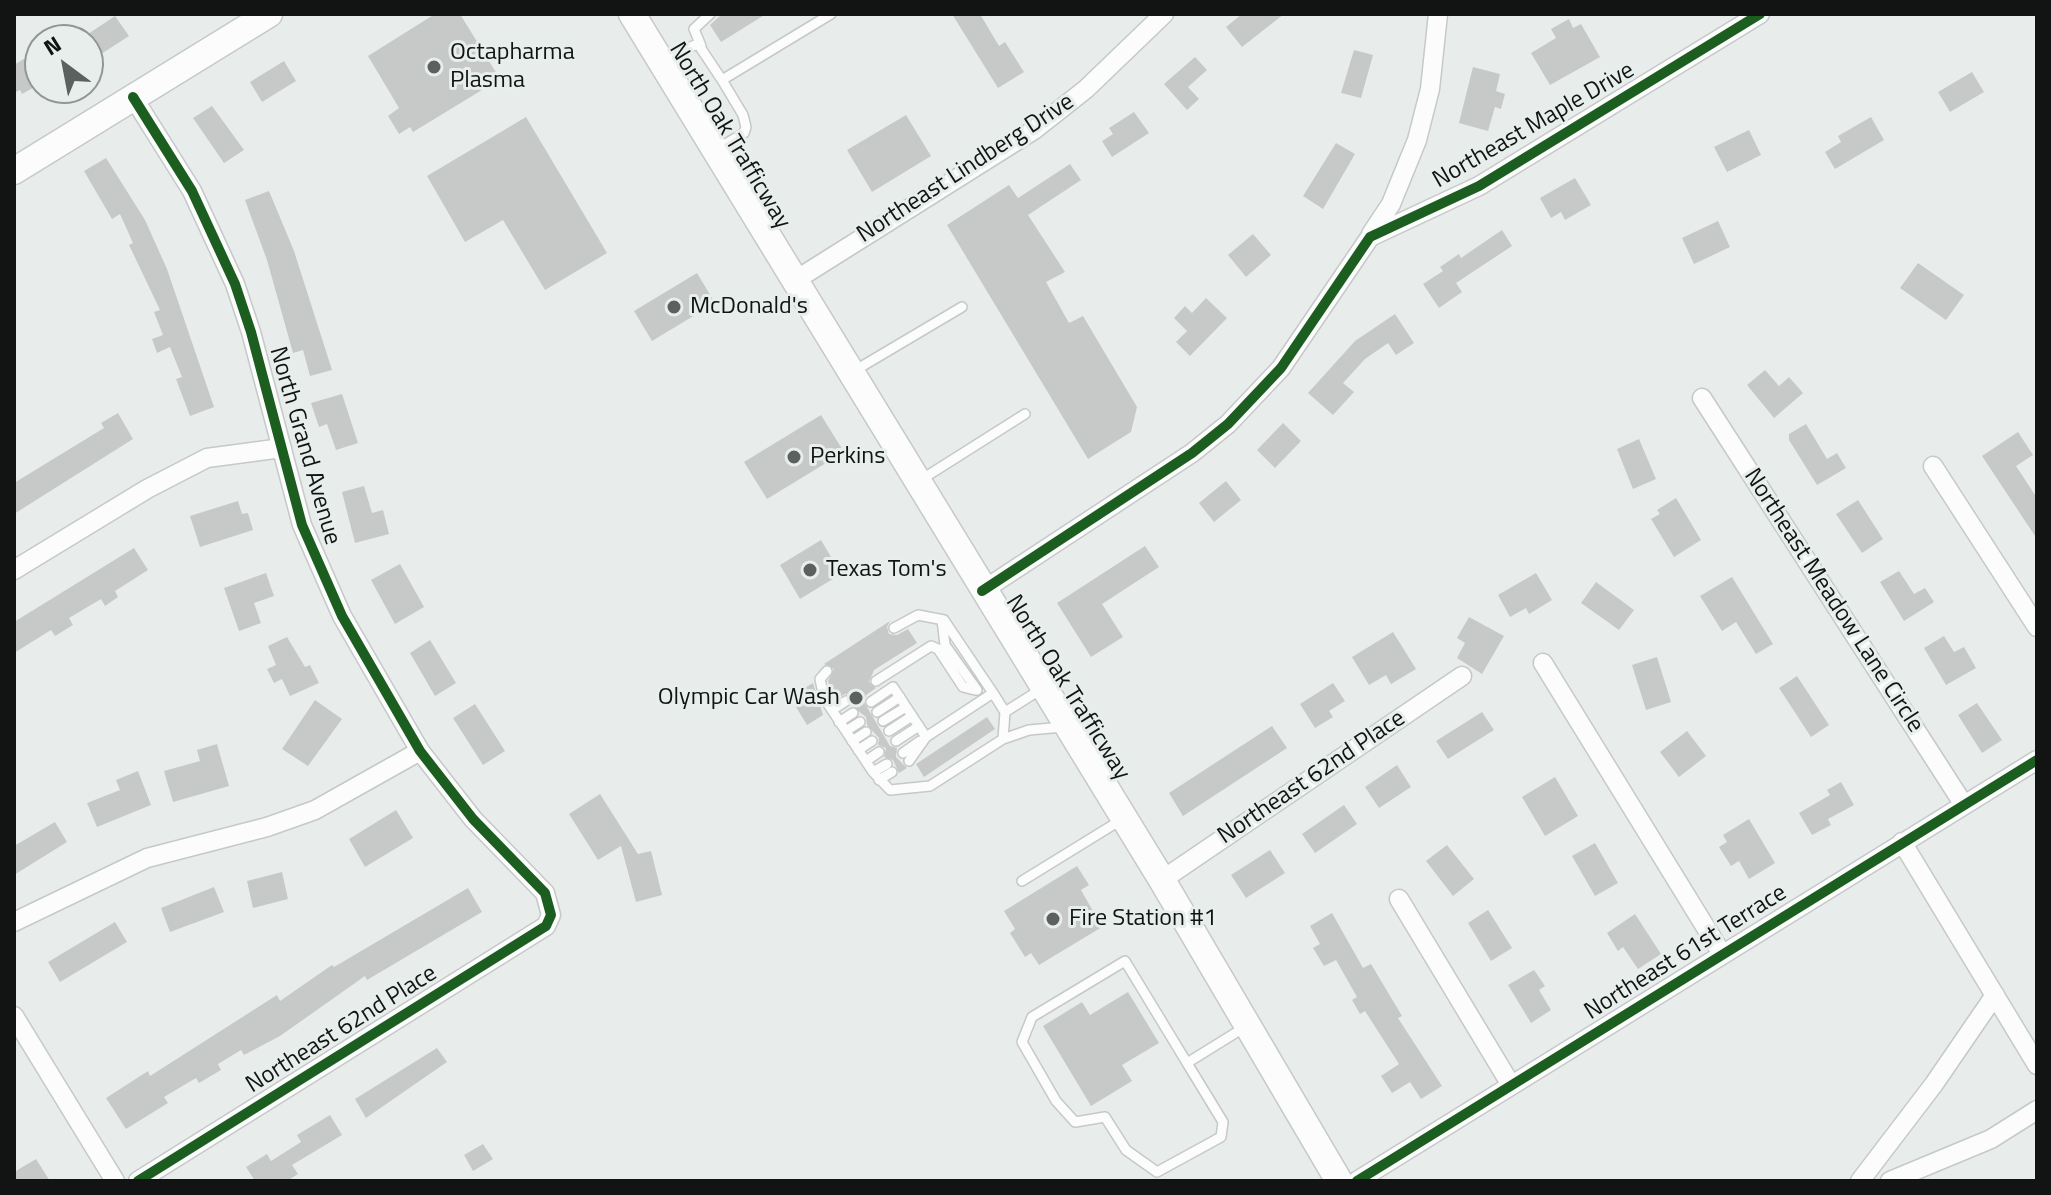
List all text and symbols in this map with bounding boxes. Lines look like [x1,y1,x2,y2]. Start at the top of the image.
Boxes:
north arrow [24,24,104,104]
text: N [37,27,68,64]
street label: North Oak Trafficway [662,38,796,234]
place label: Octapharma Plasma [450,39,575,95]
street label: Northeast Maple Drive [1428,57,1640,195]
marker: Octapharma Plasma [425,58,443,76]
street label: Northeast Lindberg Drive [852,88,1080,250]
place label: McDonald's [690,293,808,321]
marker: McDonald's [665,298,683,316]
street label: North Grand Avenue [262,344,346,548]
place label: Perkins [810,443,885,471]
marker: Perkins [785,448,803,466]
street label: Northeast Meadow Lane Circle [1737,464,1929,738]
place label: Texas Tom's [826,556,947,584]
marker: Texas Tom's [801,561,819,579]
street label: North Oak Trafficway [998,590,1136,786]
place label: Olympic Car Wash [658,684,840,712]
marker: Olympic Car Wash [847,689,865,707]
street label: Northeast 62nd Place [1213,705,1411,851]
street label: Northeast 61st Terrace [1580,879,1792,1027]
place label: Fire Station #1 [1069,905,1217,933]
marker: Fire Station #1 [1044,910,1062,928]
street label: Northeast 62nd Place [241,960,443,1100]

